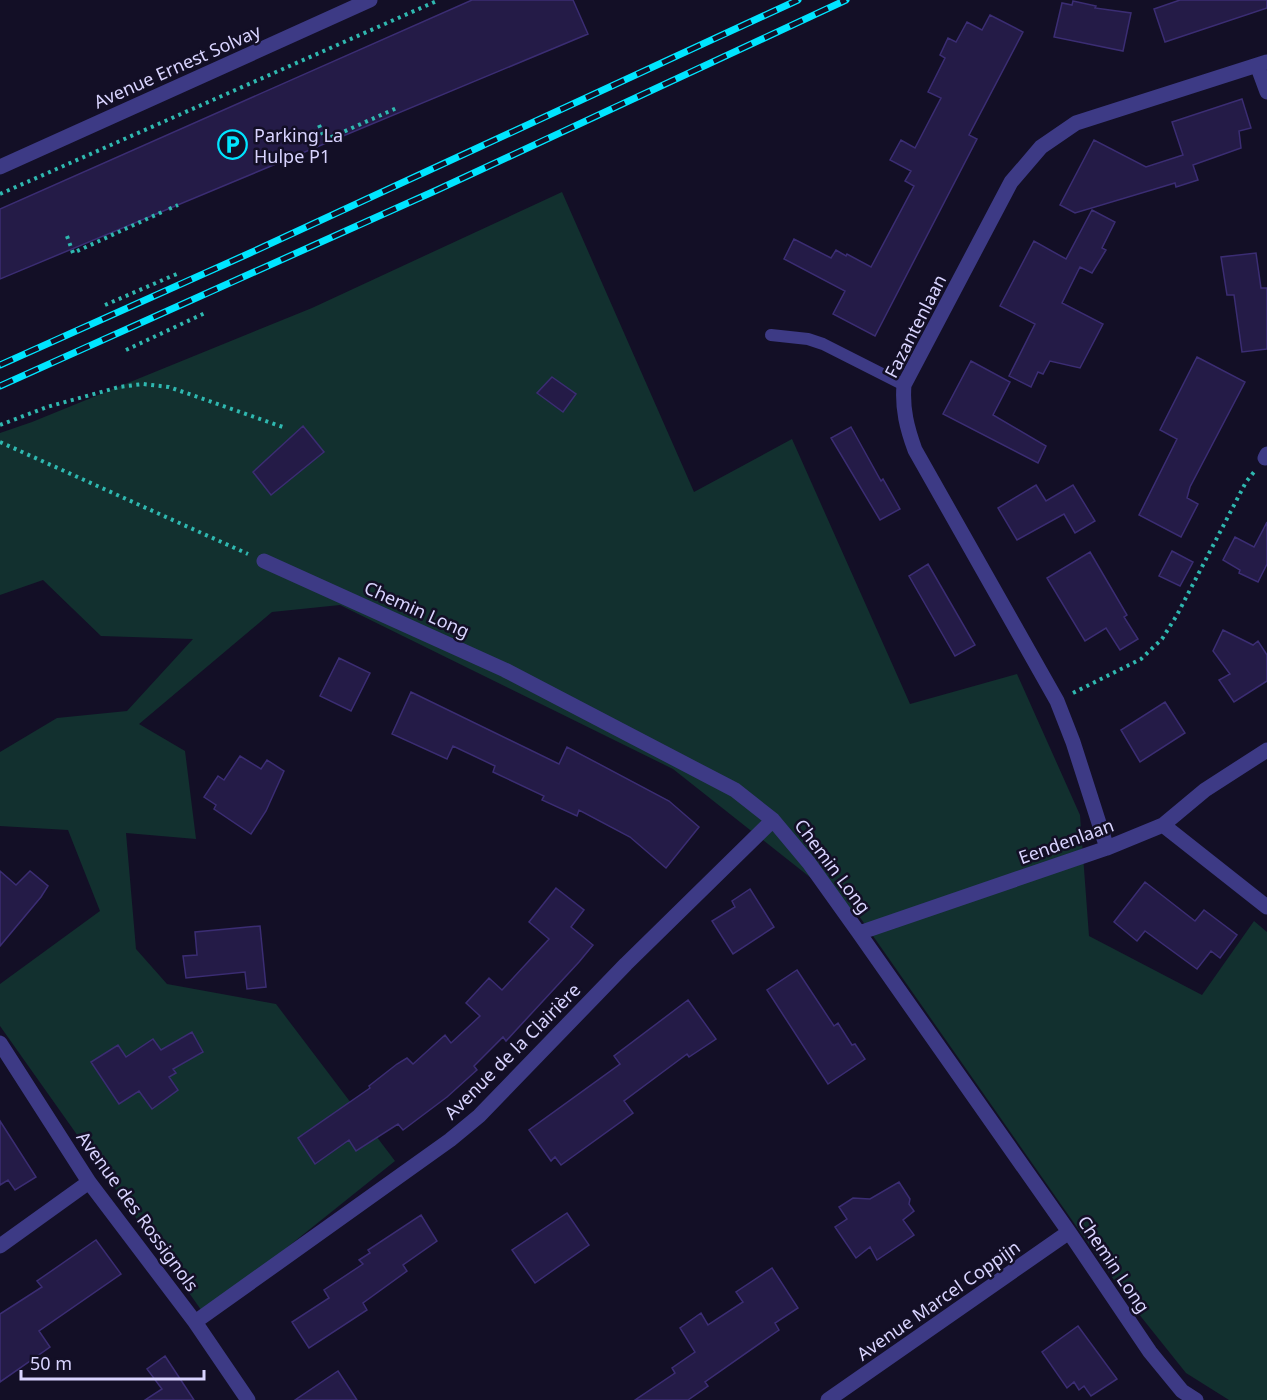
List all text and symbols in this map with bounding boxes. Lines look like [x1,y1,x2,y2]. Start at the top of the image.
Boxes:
street label: Avenue Ernest Solvay [90,18,265,114]
place label: Parking La Hulpe P1 [254,123,343,168]
parking icon: Parking La Hulpe P1 [217,129,249,161]
street label: Fazantenlaan [879,270,951,382]
street label: Chemin Long [361,575,473,643]
street label: Eendenlaan [1015,813,1117,869]
street label: Chemin Long [790,814,876,918]
street label: Avenue de la Clairière [439,978,585,1124]
street label: Avenue des Rossignols [72,1126,204,1296]
street label: Chemin Long [1073,1211,1155,1317]
street label: Avenue Marcel Coppijn [852,1234,1024,1366]
scale bar [21,1343,204,1381]
text: 50 m [30,1351,72,1375]

